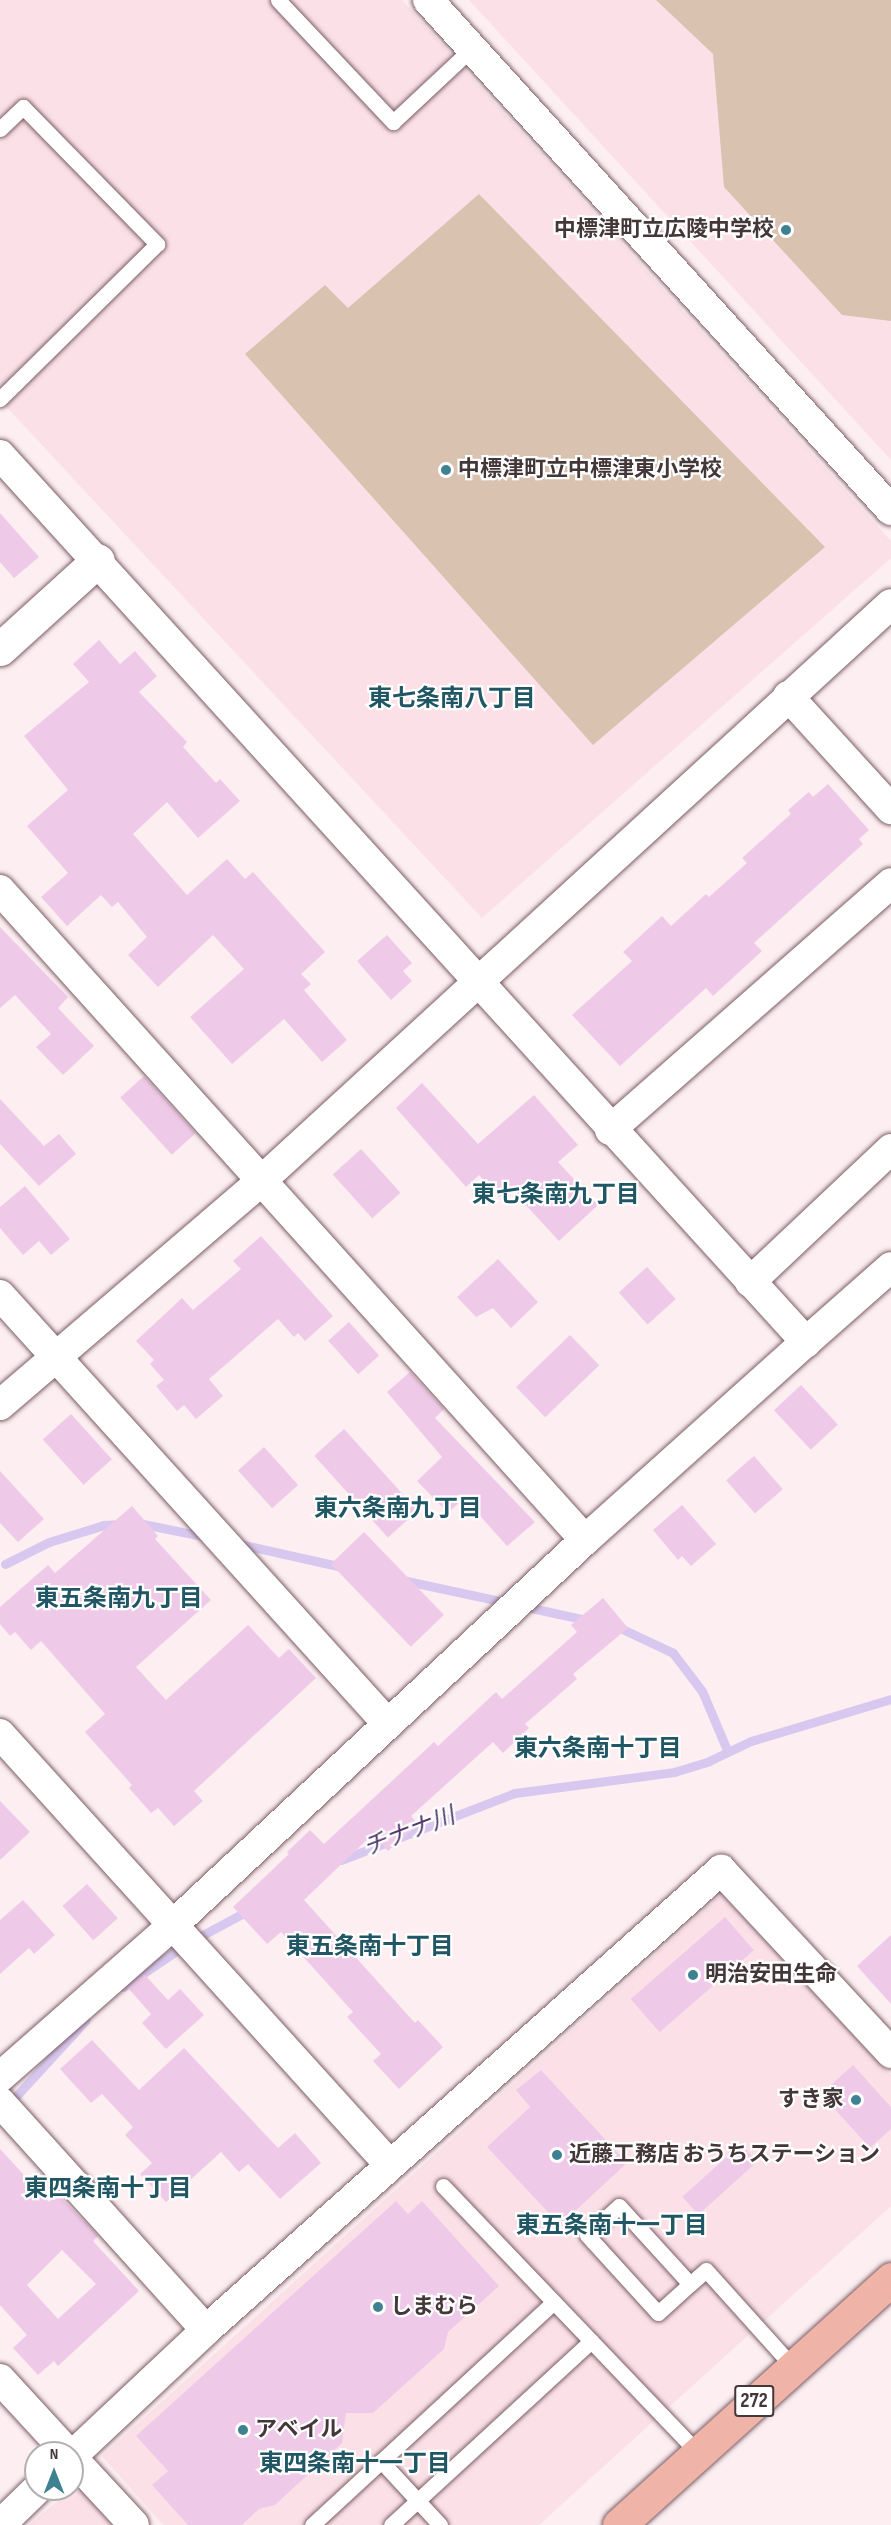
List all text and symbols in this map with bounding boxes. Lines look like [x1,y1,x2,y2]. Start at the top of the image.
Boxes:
place label: 中標津町立広陵中学校 [554,217,774,243]
marker: 中標津町立広陵中学校 [779,223,793,237]
place label: 中標津町立中標津東小学校 [458,457,722,483]
marker: 中標津町立中標津東小学校 [439,463,453,477]
district label: 東七条南八丁目 [368,685,536,713]
district label: 東七条南九丁目 [472,1181,640,1209]
district label: 東六条南九丁目 [314,1495,482,1523]
district label: 東五条南九丁目 [35,1585,203,1613]
district label: 東六条南十丁目 [514,1735,682,1763]
water label: チナナ川 [359,1801,459,1863]
district label: 東五条南十丁目 [286,1933,454,1961]
place label: 明治安田生命 [705,1962,837,1988]
marker: 明治安田生命 [686,1968,700,1982]
place label: すき家 [778,2087,844,2113]
marker: すき家 [849,2093,863,2107]
place label: 近藤工務店 おうちステーション [569,2142,880,2168]
marker: 近藤工務店 おうちステーション [550,2148,564,2162]
district label: 東四条南十丁目 [24,2175,192,2203]
district label: 東五条南十一丁目 [516,2212,708,2240]
place label: しまむら [390,2294,478,2320]
marker: しまむら [371,2300,385,2314]
road number: 272 [733,2383,775,2419]
place label: アベイル [255,2417,343,2443]
marker: アベイル [236,2423,250,2437]
north arrow [24,2441,84,2501]
text: N [50,2445,58,2464]
district label: 東四条南十一丁目 [259,2450,451,2478]

